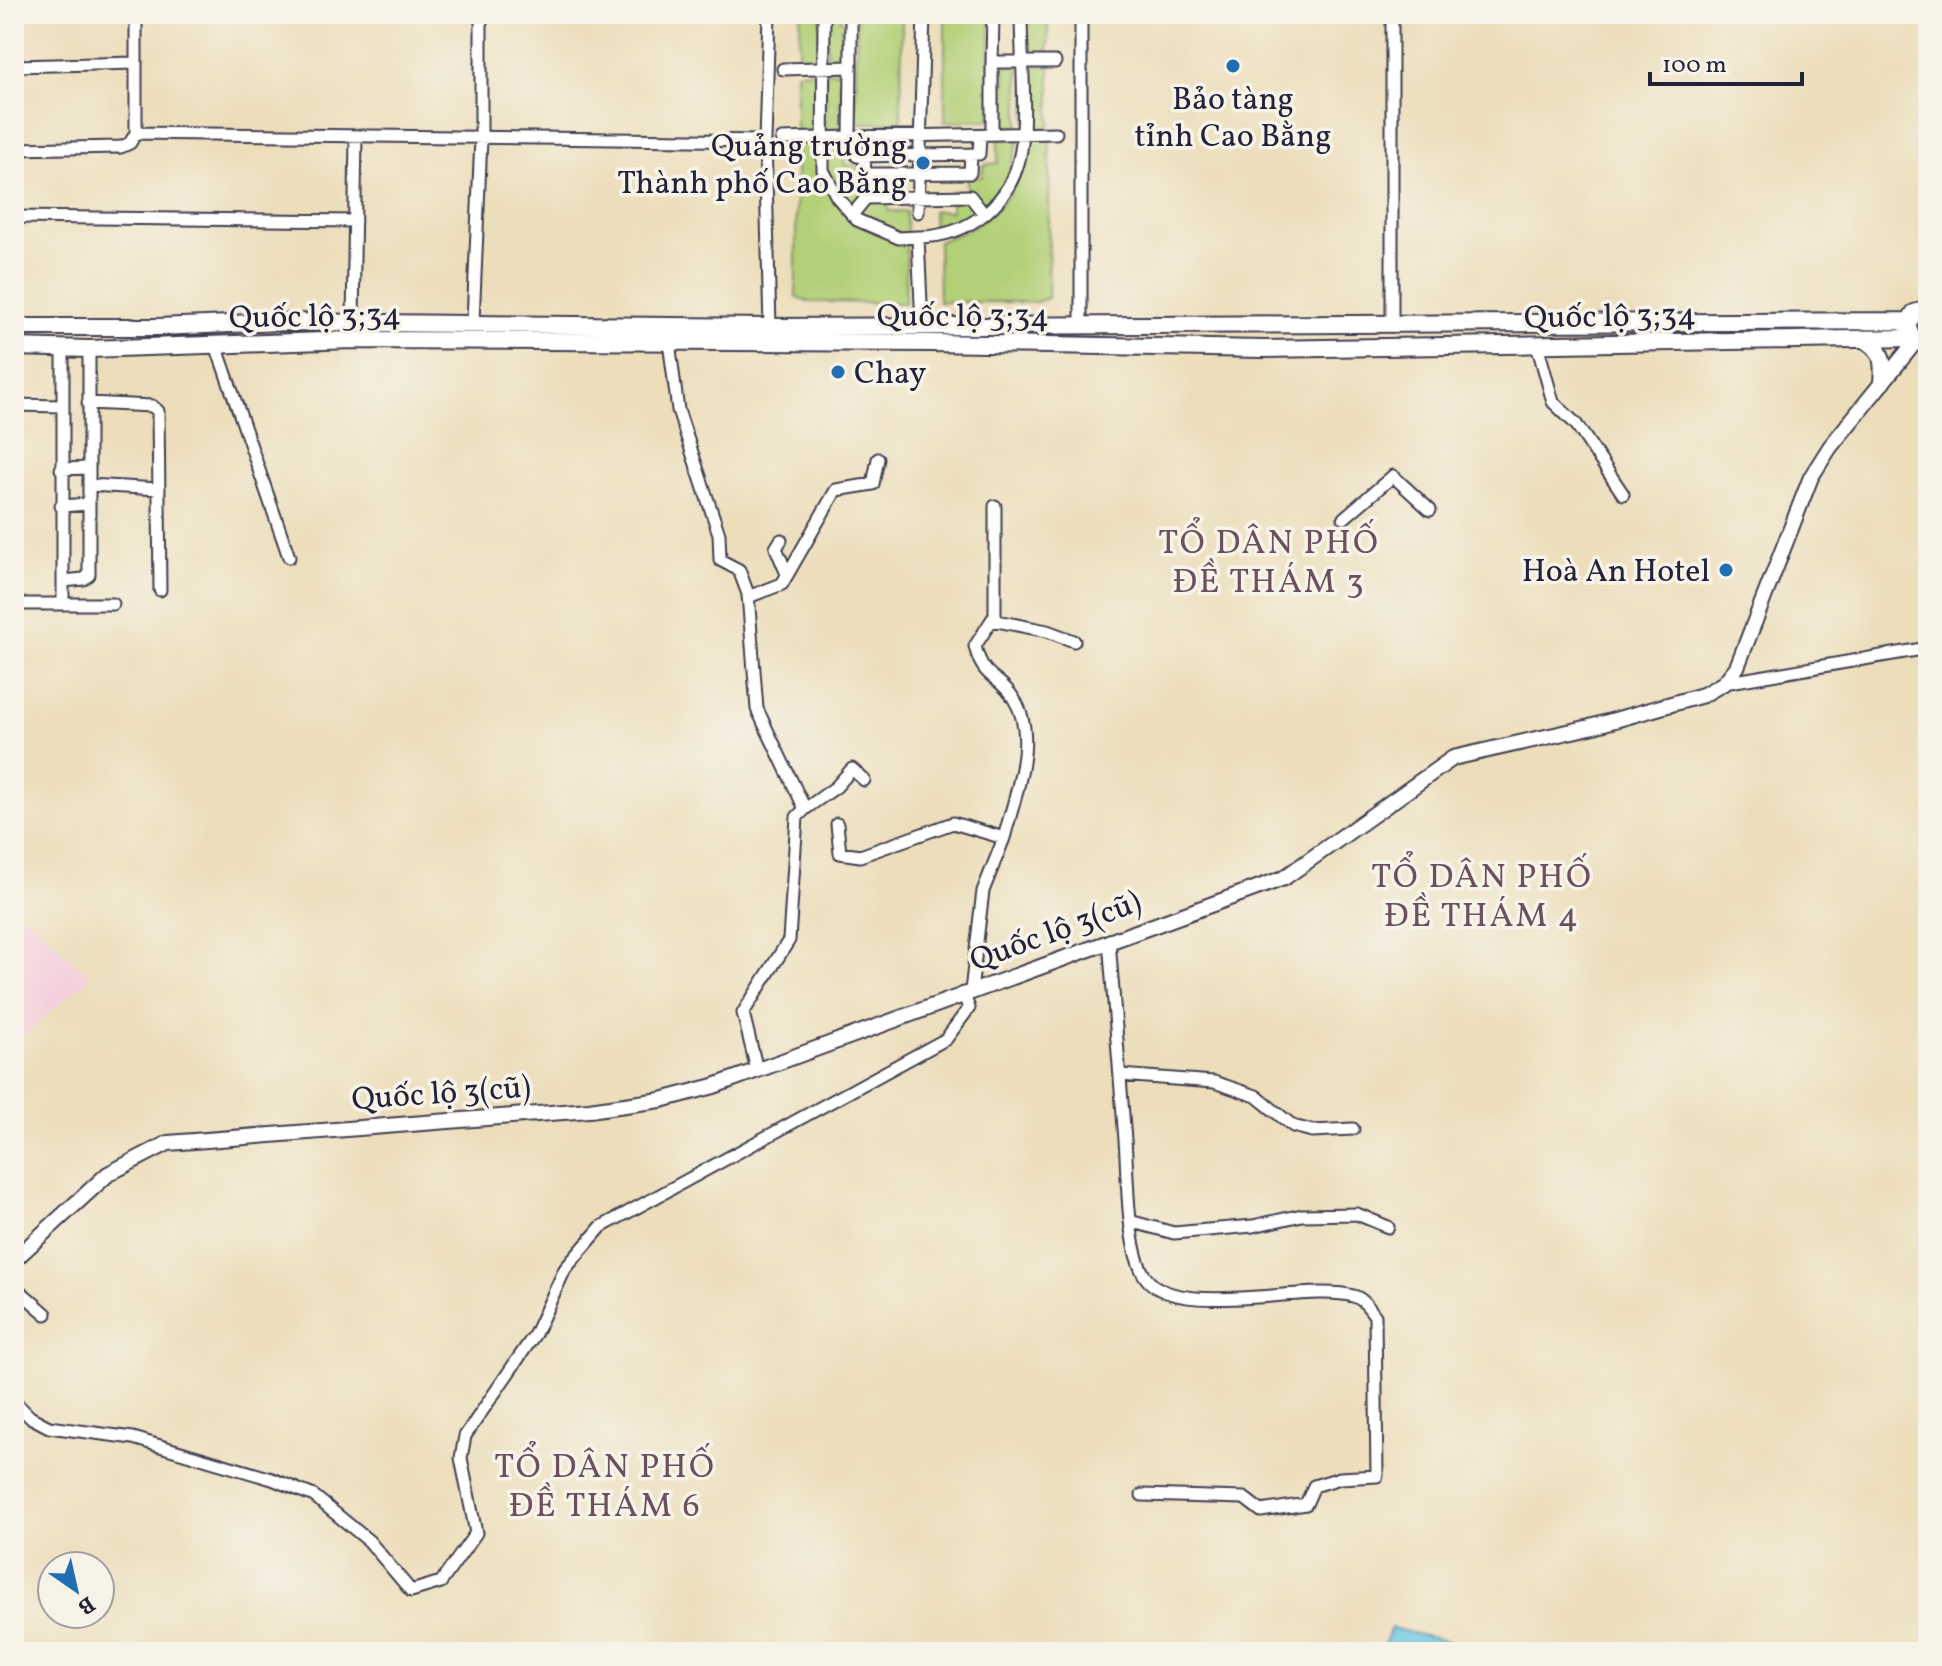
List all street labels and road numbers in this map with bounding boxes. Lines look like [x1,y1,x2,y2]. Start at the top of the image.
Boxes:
street label: Quốc lộ 3;34 [228,294,402,342]
street label: Quốc lộ 3;34 [1523,294,1697,342]
street label: Quốc lộ 3;34 [877,296,1049,340]
street label: Quốc lộ 3(cũ) [964,881,1148,984]
street label: Quốc lộ 3(cũ) [350,1067,532,1123]

